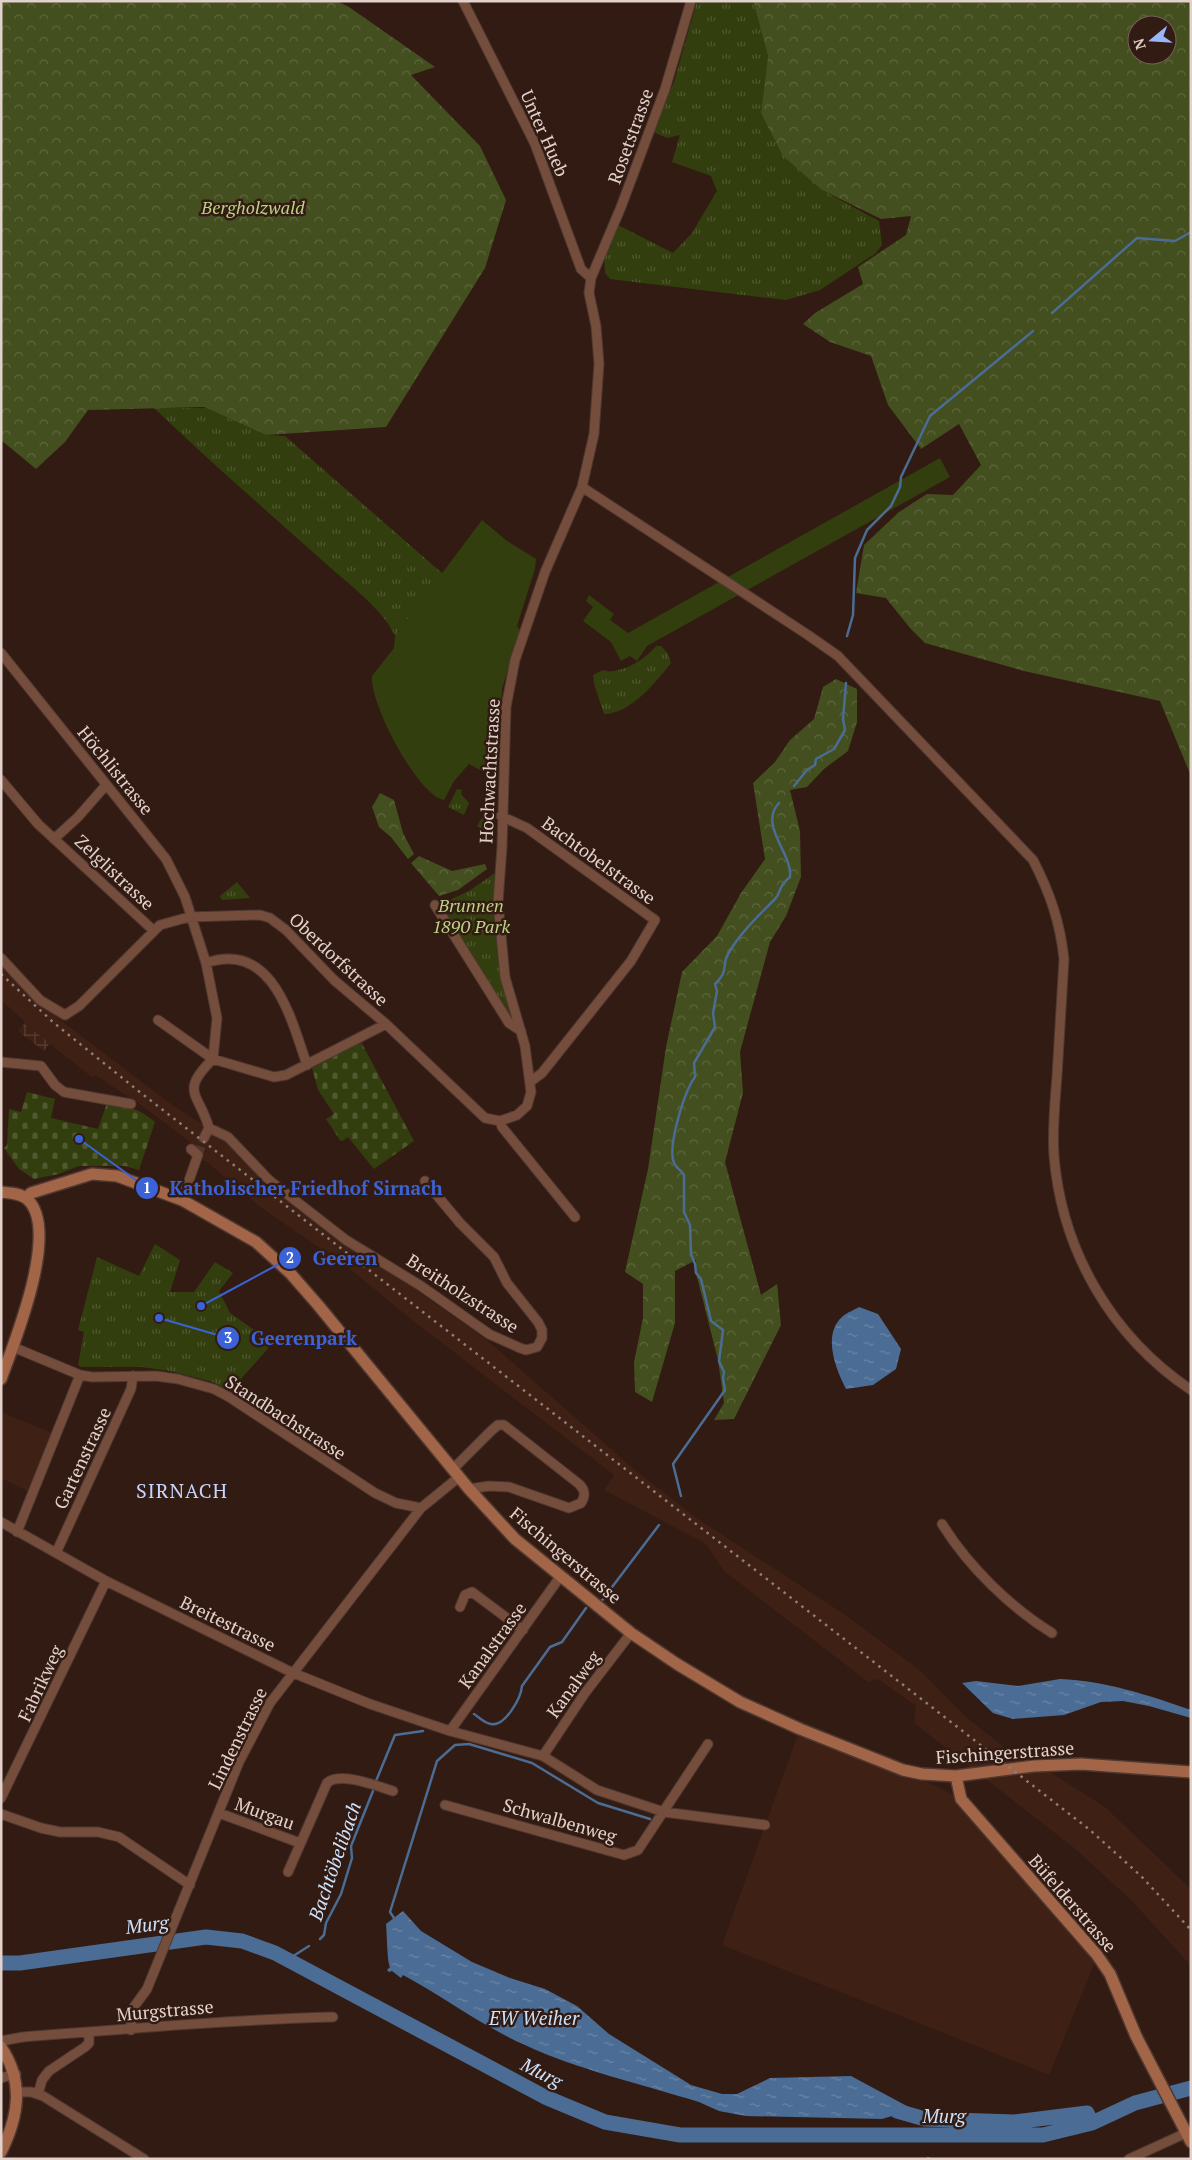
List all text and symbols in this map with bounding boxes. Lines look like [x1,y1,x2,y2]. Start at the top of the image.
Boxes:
north arrow [1127,15,1177,65]
text: N [1128,36,1150,52]
street label: Rosetstrasse [602,85,658,187]
street label: Unter Hueb [515,86,575,180]
park label: Bergholzwald [200,195,305,219]
street label: Hochwachtstrasse [473,698,505,844]
street label: Höchlistrasse [73,720,159,820]
street label: Bachtobelstrasse [537,811,661,909]
street label: Zelglistrasse [70,829,160,915]
park label: Brunnen 1890 Park [432,893,510,938]
street label: Oberdorfstrasse [284,907,394,1011]
callout: Katholischer Friedhof Sirnach [134,1171,452,1205]
text: Katholischer Friedhof Sirnach [169,1175,443,1200]
text: 1 [143,1177,151,1197]
callout: Geeren [277,1241,387,1275]
text: Geeren [313,1245,378,1270]
text: 2 [286,1247,294,1267]
street label: Breitholzstrasse [402,1248,524,1338]
callout: Geerenpark [216,1321,367,1355]
text: Geerenpark [251,1325,358,1350]
text: 3 [224,1327,232,1347]
street label: Standbachstrasse [221,1369,351,1465]
street label: Gartenstrasse [48,1403,116,1513]
district label: SIRNACH [136,1477,228,1504]
street label: Fischingerstrasse [505,1501,627,1609]
street label: Breitestrasse [176,1590,280,1656]
street label: Kanalstrasse [453,1597,531,1693]
street label: Fabrikweg [12,1640,68,1725]
street label: Kanalweg [541,1645,606,1722]
street label: Lindenstrasse [202,1683,272,1793]
street label: Fischingerstrasse [935,1735,1075,1769]
street label: Murgau [232,1791,298,1835]
street label: Schwalbenweg [500,1792,620,1848]
water label: Bachtöbelibach [302,1798,366,1925]
street label: Büfelderstrasse [1024,1849,1122,1957]
water label: Murg [123,1909,172,1939]
street label: Murgstrasse [115,1994,215,2026]
water label: EW Weiher [488,2005,580,2030]
water label: Murg [516,2051,568,2094]
water label: Murg [921,2103,967,2128]

